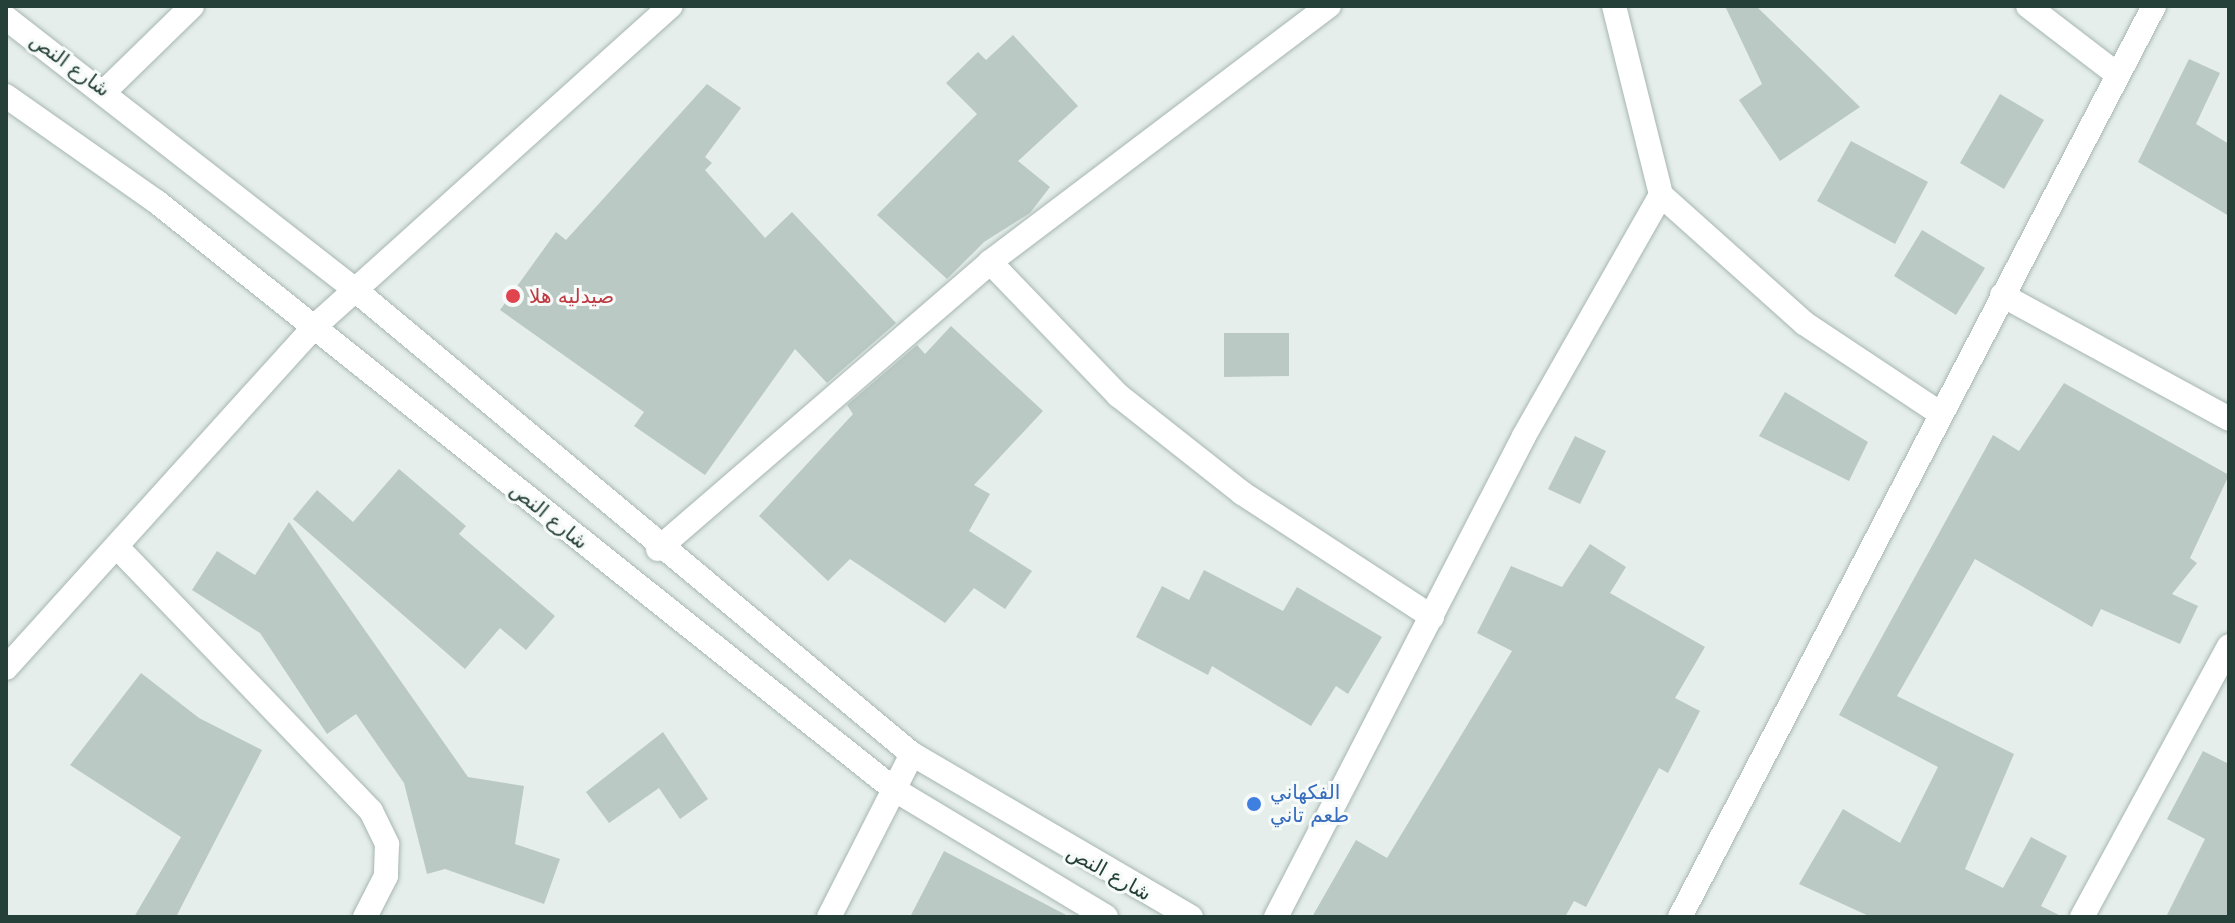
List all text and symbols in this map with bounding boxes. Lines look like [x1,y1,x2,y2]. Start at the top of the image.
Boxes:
street label: شارع النص [25,28,115,102]
place label: صيدليه هلا [529,284,614,308]
marker: صيدليه هلا [504,287,522,305]
street label: شارع النص [505,477,593,555]
place label: الفكهاني طعم تاني [1270,780,1349,827]
marker: الفكهاني طعم تاني [1245,795,1263,813]
street label: شارع النص [1063,840,1155,906]

